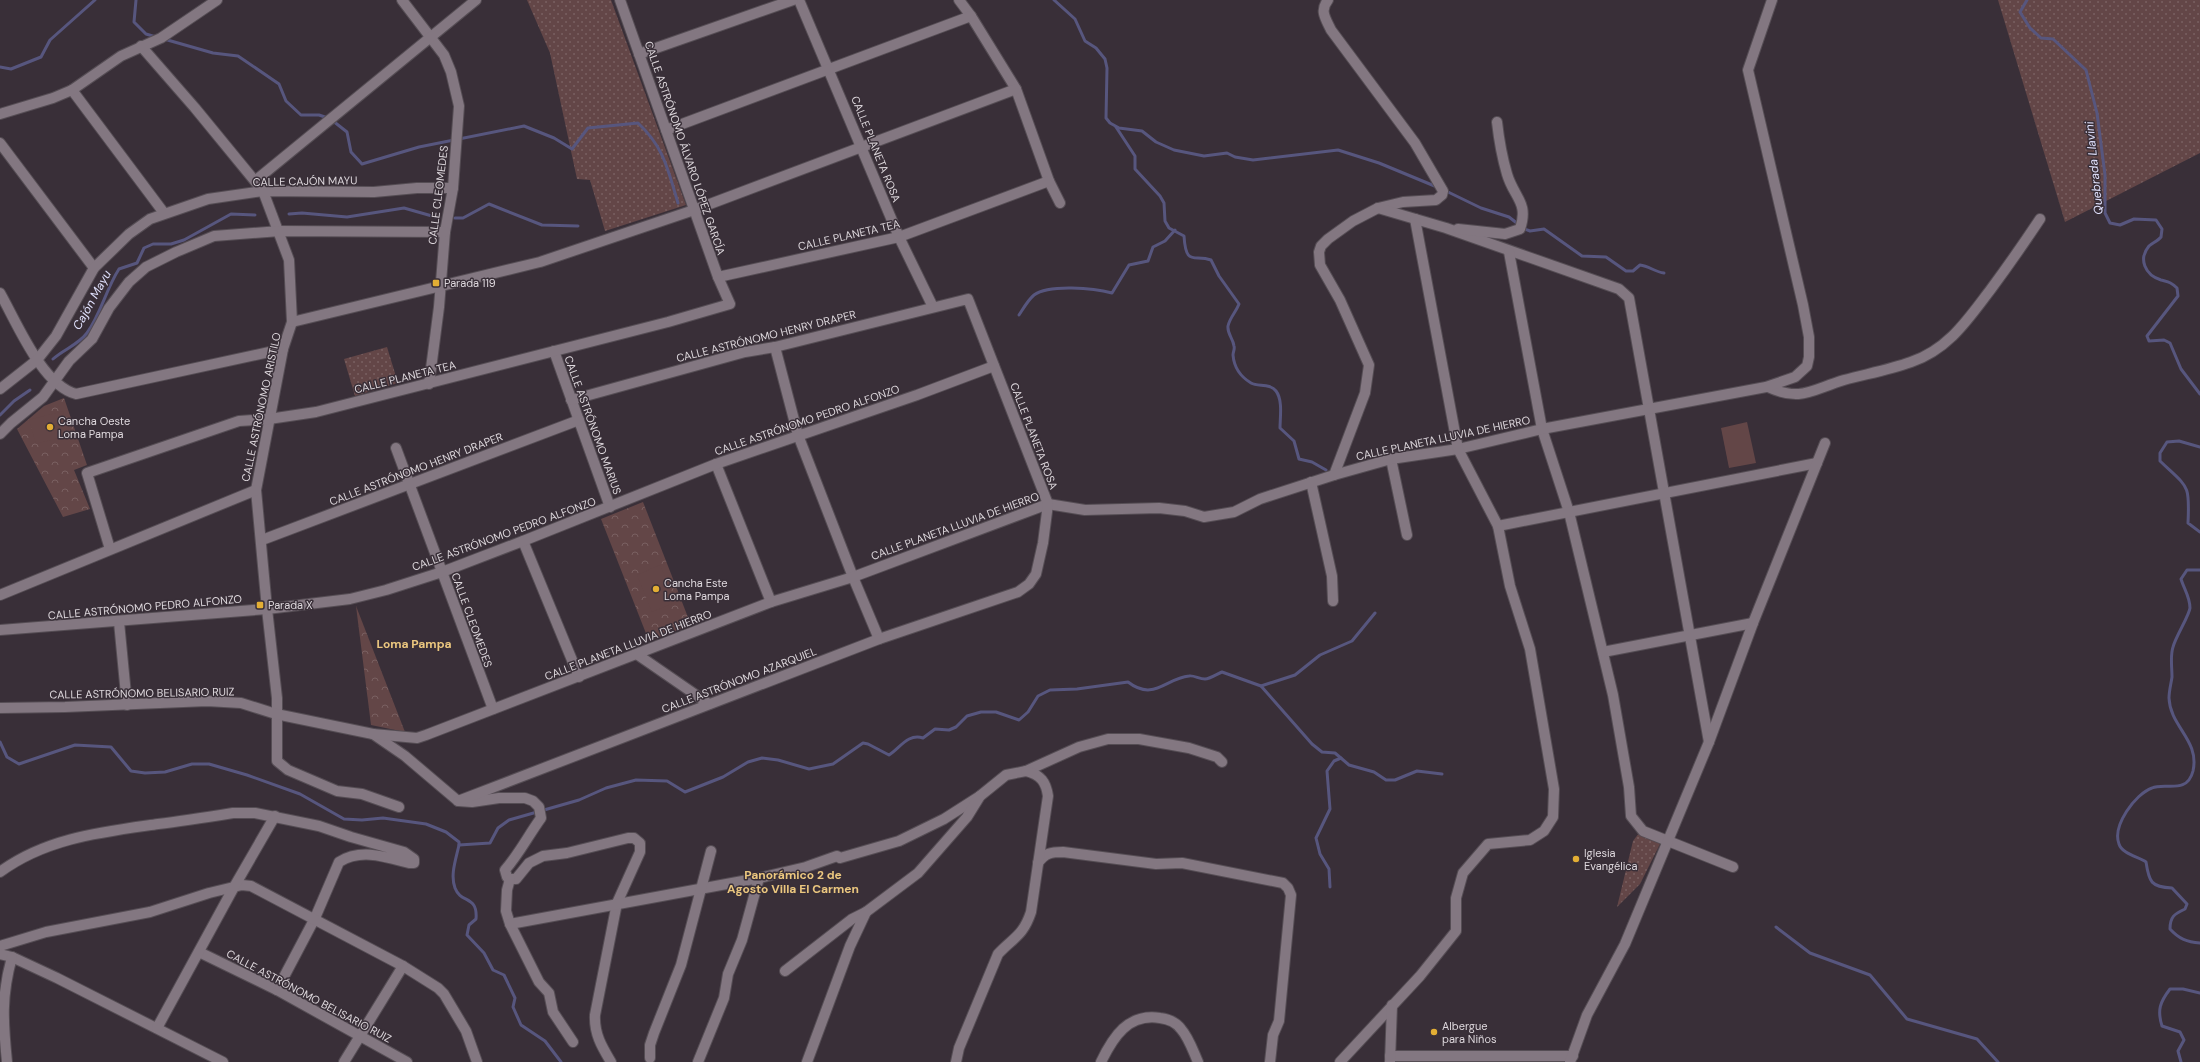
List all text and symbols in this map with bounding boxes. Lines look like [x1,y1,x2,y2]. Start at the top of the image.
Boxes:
street label: CALLE ASTRÓNOMO ÁLVARO LÓPEZ GARCÍA [642,39,728,257]
street label: CALLE PLANETA ROSA [848,94,904,204]
water label: Quebrada Llavini [2081,119,2107,215]
street label: CALLE CLEOMEDES [425,145,451,245]
street label: CALLE CAJÓN MAYU [253,173,357,189]
street label: CALLE PLANETA TEA [797,216,901,254]
water label: Cajón Mayu [69,267,115,333]
place label: Parada 119 [444,276,496,290]
marker: Parada 119 [431,278,441,288]
street label: CALLE ASTRÓNOMO HENRY DRAPER [675,307,857,365]
street label: CALLE ASTRÓNOMO ARISTILO [238,331,284,483]
street label: CALLE ASTRÓNOMO MARIUS [561,354,625,496]
street label: CALLE PLANETA TEA [353,358,457,396]
street label: CALLE PLANETA ROSA [1007,381,1061,491]
street label: CALLE ASTRÓNOMO PEDRO ALFONZO [713,382,901,458]
street label: CALLE PLANETA LLUVIA DE HIERRO [1355,413,1531,463]
place label: Cancha Oeste Loma Pampa [58,414,130,441]
marker: Cancha Oeste Loma Pampa [45,422,55,432]
street label: CALLE ASTRÓNOMO HENRY DRAPER [327,429,505,509]
street label: CALLE PLANETA LLUVIA DE HIERRO [869,489,1041,563]
street label: CALLE ASTRÓNOMO PEDRO ALFONZO [410,494,598,574]
street label: CALLE CLEOMEDES [448,571,496,669]
place label: Cancha Este Loma Pampa [664,576,730,603]
marker: Cancha Este Loma Pampa [651,584,661,594]
street label: CALLE ASTRÓNOMO PEDRO ALFONZO [47,592,243,622]
place label: Parada X [268,598,313,612]
marker: Parada X [255,600,265,610]
street label: CALLE PLANETA LLUVIA DE HIERRO [543,607,713,683]
district label: Loma Pampa [376,636,452,652]
street label: CALLE ASTRÓNOMO AZARQUIEL [660,644,819,716]
street label: CALLE ASTRÓNOMO BELISARIO RUIZ [49,684,235,702]
place label: Iglesia Evangélica [1584,846,1638,873]
marker: Iglesia Evangélica [1571,854,1581,864]
district label: Panorámico 2 de Agosto Villa El Carmen [727,867,859,897]
street label: CALLE ASTRÓNOMO BELISARIO RUIZ [224,946,394,1046]
place label: Albergue para Niños [1442,1019,1496,1046]
marker: Albergue para Niños [1429,1027,1439,1037]

